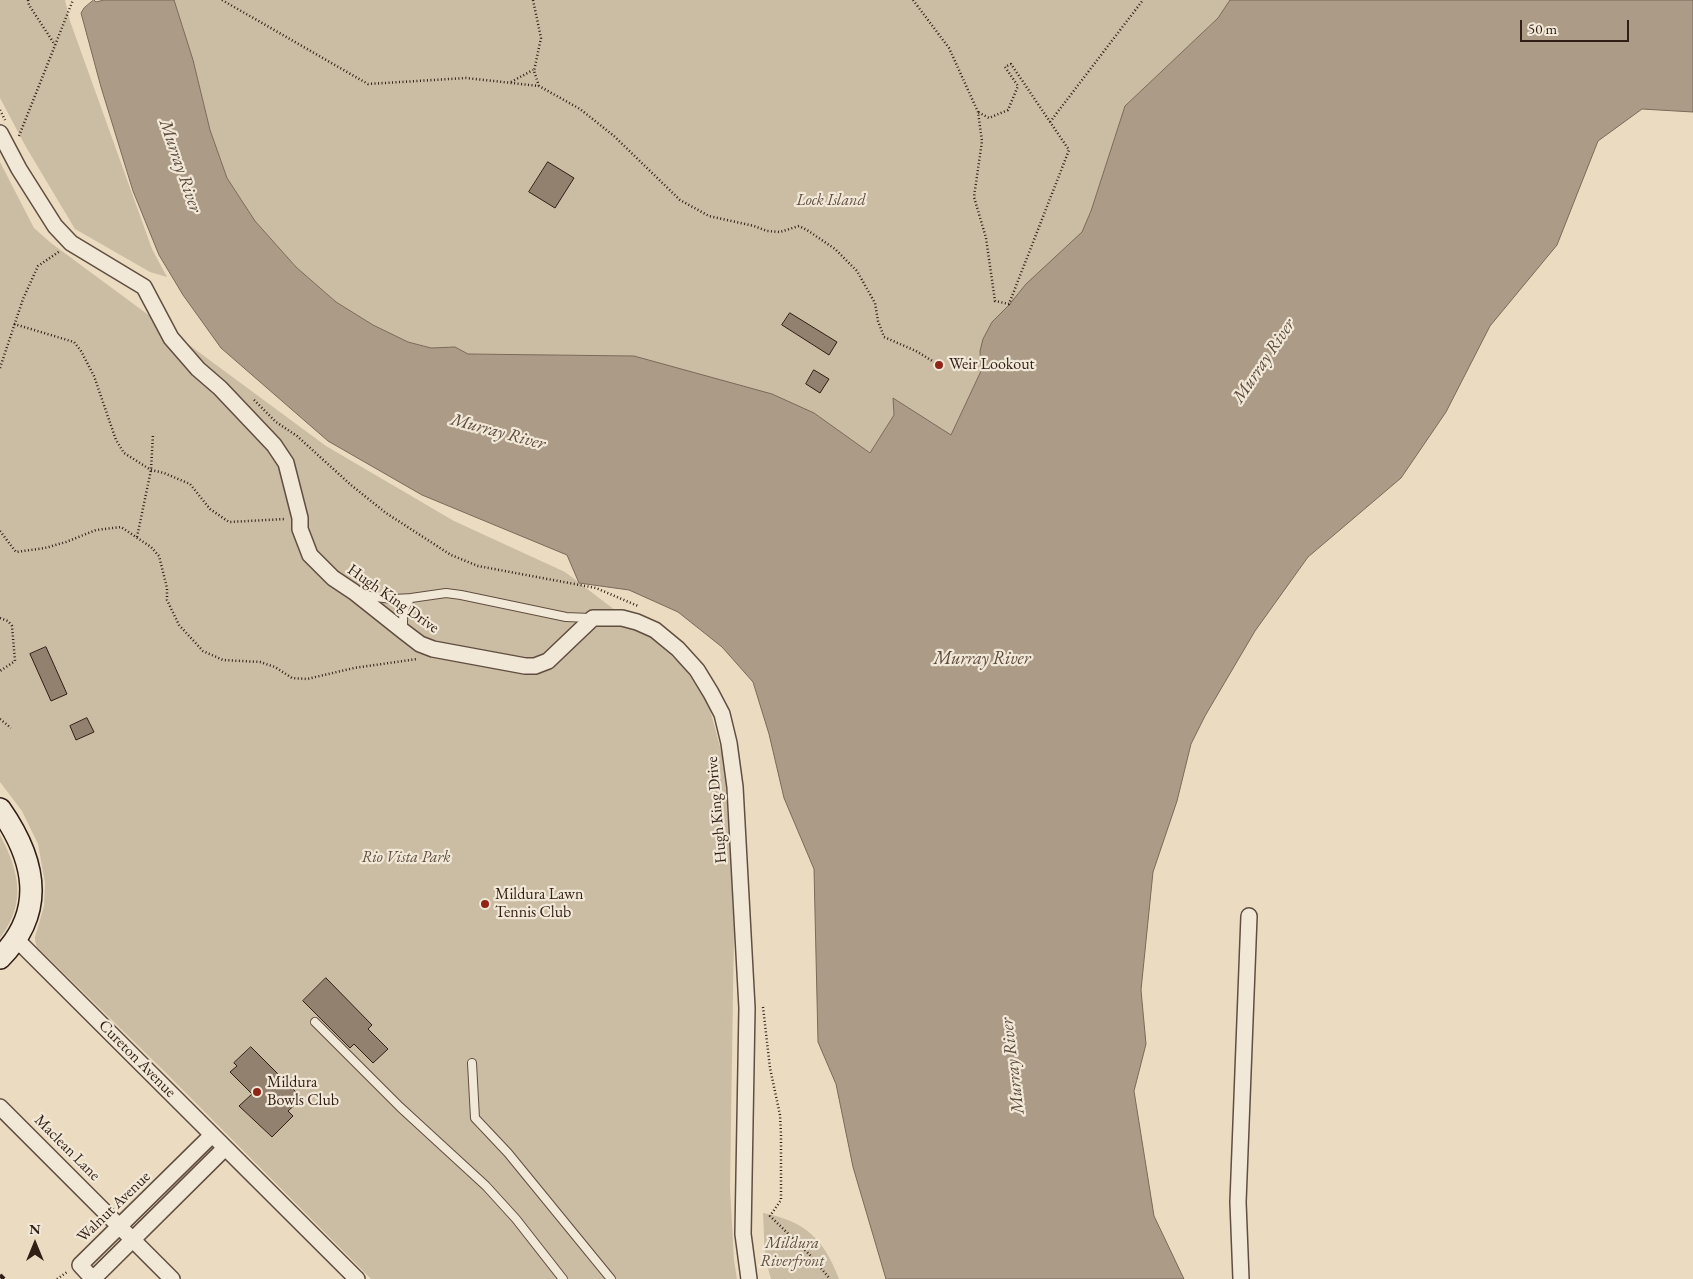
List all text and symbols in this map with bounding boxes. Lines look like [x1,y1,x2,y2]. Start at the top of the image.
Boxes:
scale bar [1523,10,1632,42]
text: 50 m [1528,19,1557,38]
water label: Murray River [154,117,206,215]
park label: Lock Island [796,191,866,211]
water label: Murray River [1228,315,1300,407]
place label: Weir Lookout [949,355,1035,375]
marker: Weir Lookout [933,359,945,371]
water label: Murray River [448,409,548,455]
street label: Hugh King Drive [344,560,442,638]
water label: Murray River [933,648,1031,670]
street label: Hugh King Drive [703,756,731,864]
park label: Rio Vista Park [361,848,451,868]
place label: Mildura Lawn Tennis Club [495,885,583,923]
marker: Mildura Lawn Tennis Club [479,898,491,910]
street label: Cureton Avenue [94,1016,180,1102]
water label: Murray River [996,1017,1030,1115]
place label: Mildura Bowls Club [267,1073,339,1111]
marker: Mildura Bowls Club [251,1086,263,1098]
street label: Maclean Lane [30,1111,104,1185]
street label: Walnut Avenue [73,1167,155,1247]
north arrow [10,1219,60,1269]
text: N [29,1220,41,1238]
park label: Mildura Riverfront [760,1234,824,1272]

